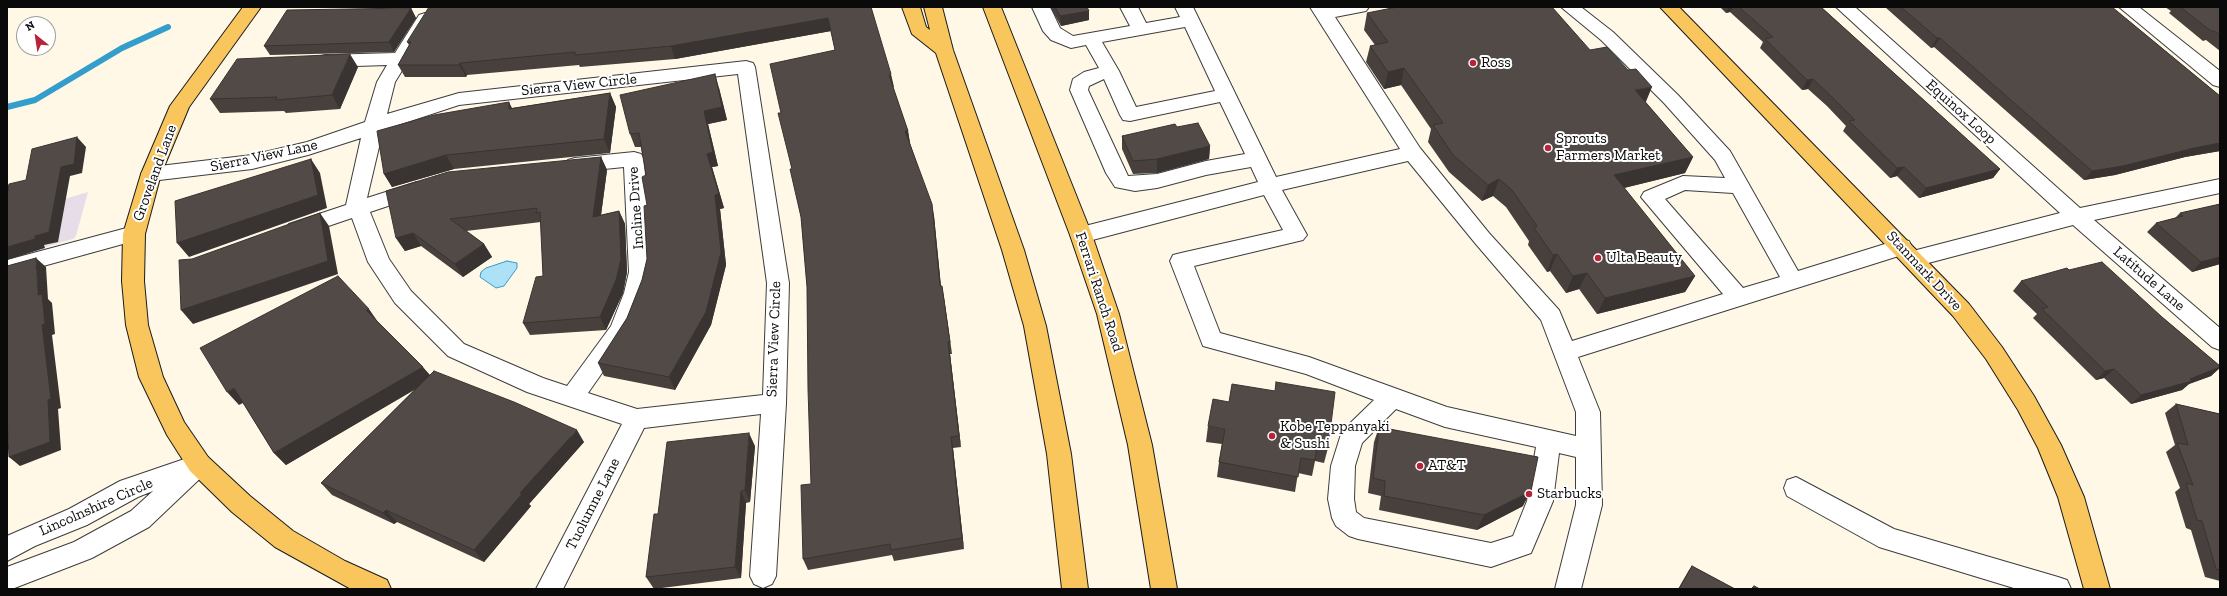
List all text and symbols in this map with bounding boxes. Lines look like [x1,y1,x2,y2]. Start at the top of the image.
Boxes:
north arrow [16,16,56,56]
text: N [23,18,37,34]
place label: Ross [1481,54,1511,72]
marker: Ross [1468,58,1478,68]
street label: Sierra View Circle [520,70,638,100]
street label: Equinox Loop [1922,76,2000,148]
street label: Groveland Lane [129,122,181,224]
place label: Sprouts Farmers Market [1556,130,1661,165]
street label: Sierra View Lane [209,136,319,176]
marker: Sprouts Farmers Market [1543,143,1553,153]
street label: Incline Drive [624,166,648,250]
street label: Stanmark Drive [1883,227,1965,315]
street label: Ferrari Ranch Road [1071,230,1127,354]
street label: Latitude Lane [2110,243,2188,315]
place label: Ulta Beauty [1606,249,1682,267]
marker: Ulta Beauty [1593,253,1603,263]
street label: Sierra View Circle [763,281,785,397]
place label: Kobe Teppanyaki & Sushi [1280,418,1390,453]
marker: Kobe Teppanyaki & Sushi [1267,431,1277,441]
street label: Tuolumne Lane [562,455,624,553]
place label: AT&T [1428,457,1466,475]
marker: AT&T [1415,461,1425,471]
street label: Lincolnshire Circle [36,474,156,540]
place label: Starbucks [1537,485,1602,503]
marker: Starbucks [1524,489,1534,499]

